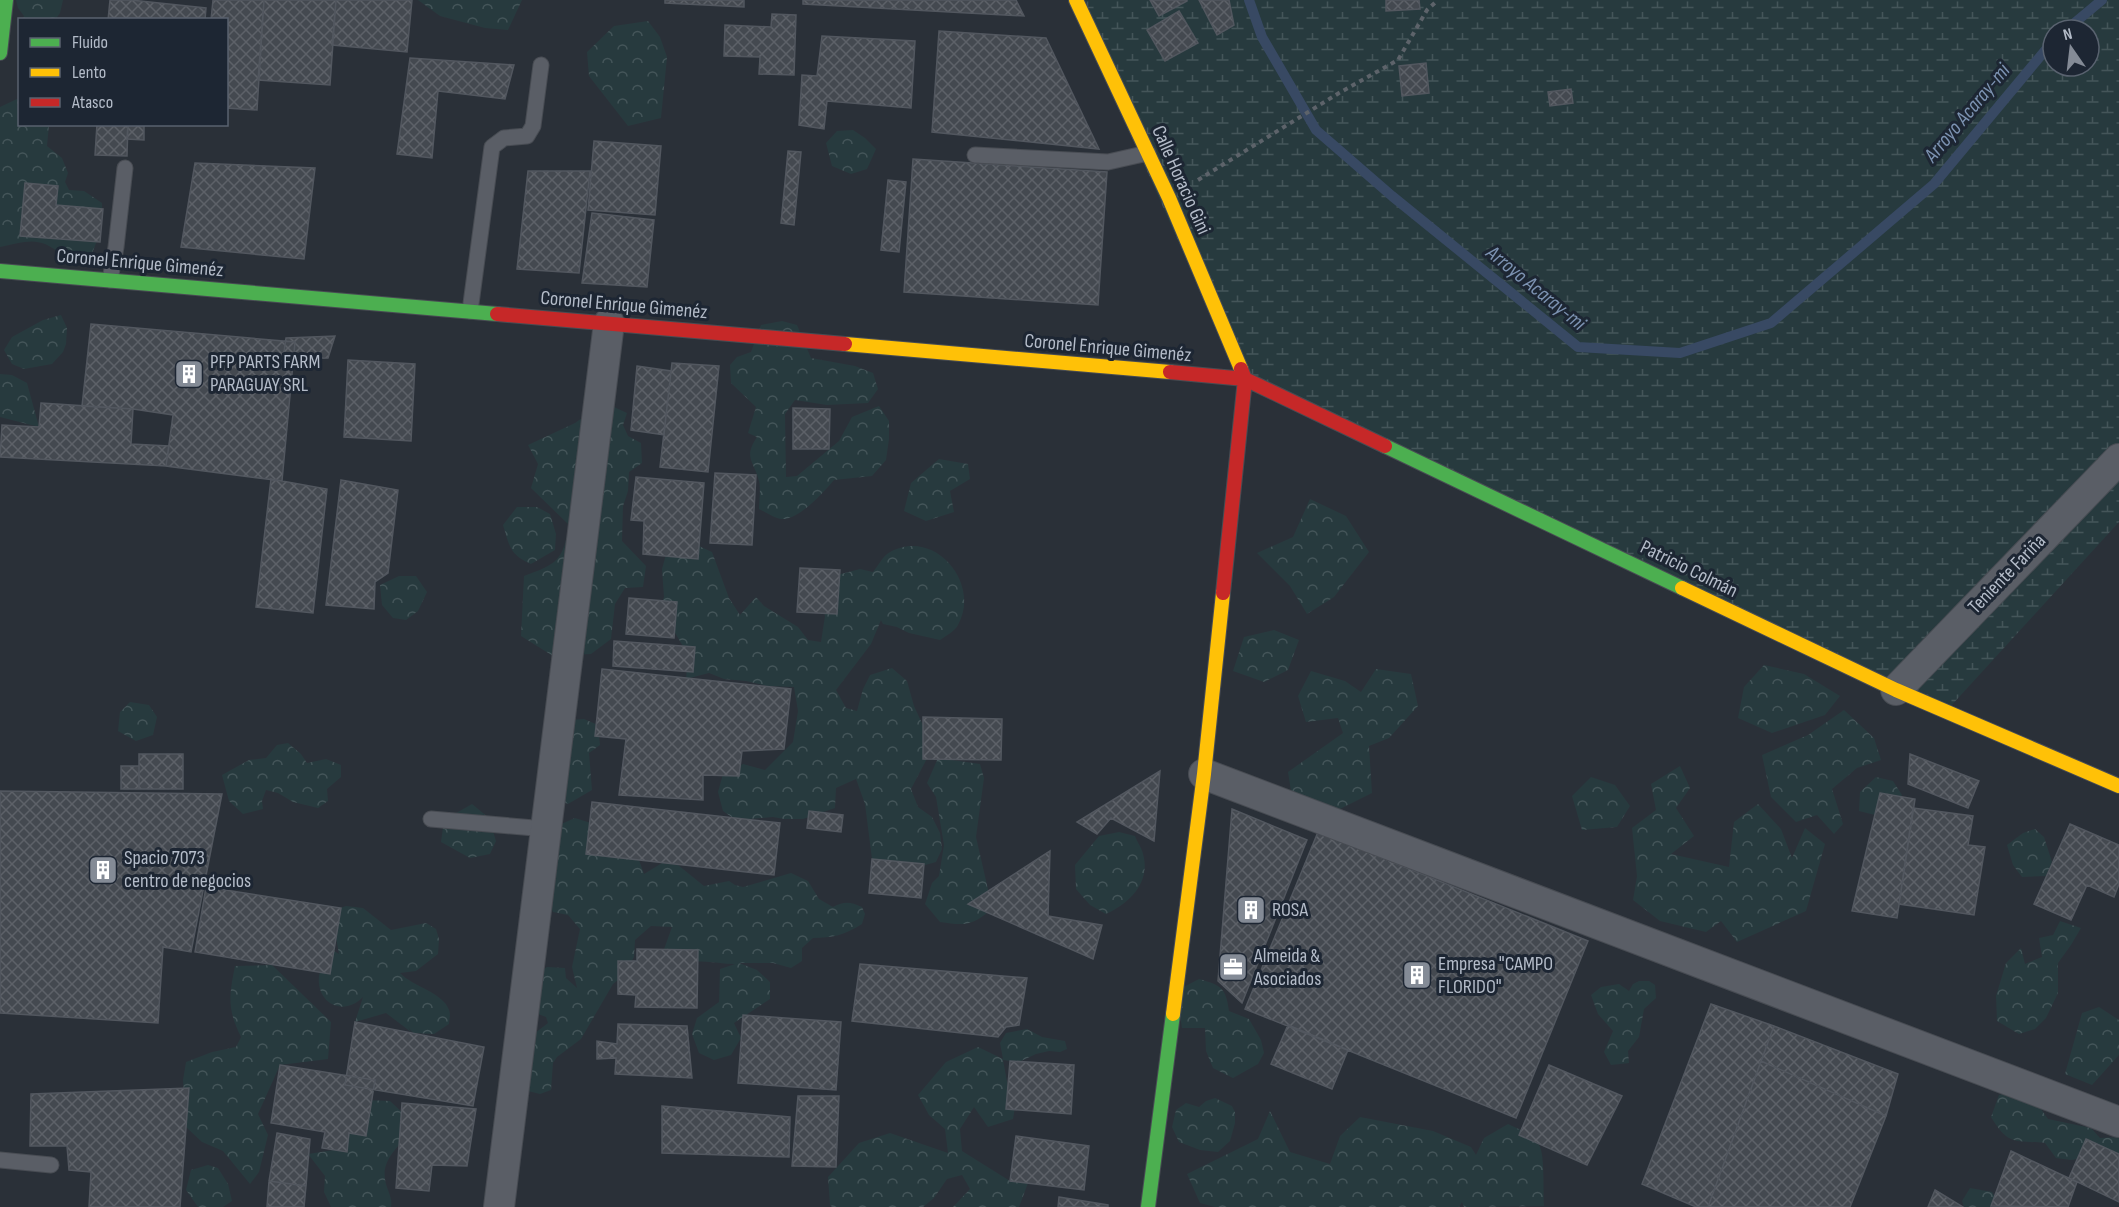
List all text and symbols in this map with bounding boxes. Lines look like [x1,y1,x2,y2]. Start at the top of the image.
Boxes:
legend [18,18,228,126]
north arrow [2041,18,2101,78]
text: N [2061,25,2074,45]
text: Fluido [72,32,108,53]
water label: Arroyo Acaray-mi [1918,58,2016,168]
text: Lento [72,62,106,83]
text: Atasco [71,92,113,113]
street label: Calle Horacio Gini [1146,122,1216,238]
water label: Arroyo Acaray-mi [1480,240,1592,336]
street label: Coronel Enrique Gimenéz [55,244,225,282]
street label: Coronel Enrique Gimenéz [539,286,709,324]
street label: Coronel Enrique Gimenéz [1023,329,1193,367]
place label: PFP PARTS FARM PARAGUAY SRL [210,350,320,397]
building icon: PFP PARTS FARM PARAGUAY SRL [173,358,205,390]
street label: Teniente Fariña [1963,529,2051,619]
street label: Patricio Colmán [1636,535,1742,603]
place label: Spacio 7073 centro de negocios [124,846,251,893]
building icon: Spacio 7073 centro de negocios [87,854,119,886]
building icon: ROSA [1235,894,1267,926]
place label: ROSA [1272,898,1308,922]
place label: Almeida & Asociados [1253,944,1321,991]
office icon: Almeida & Asociados [1217,951,1249,983]
place label: Empresa "CAMPO FLORIDO" [1438,952,1553,999]
building icon: Empresa "CAMPO FLORIDO" [1401,959,1433,991]

